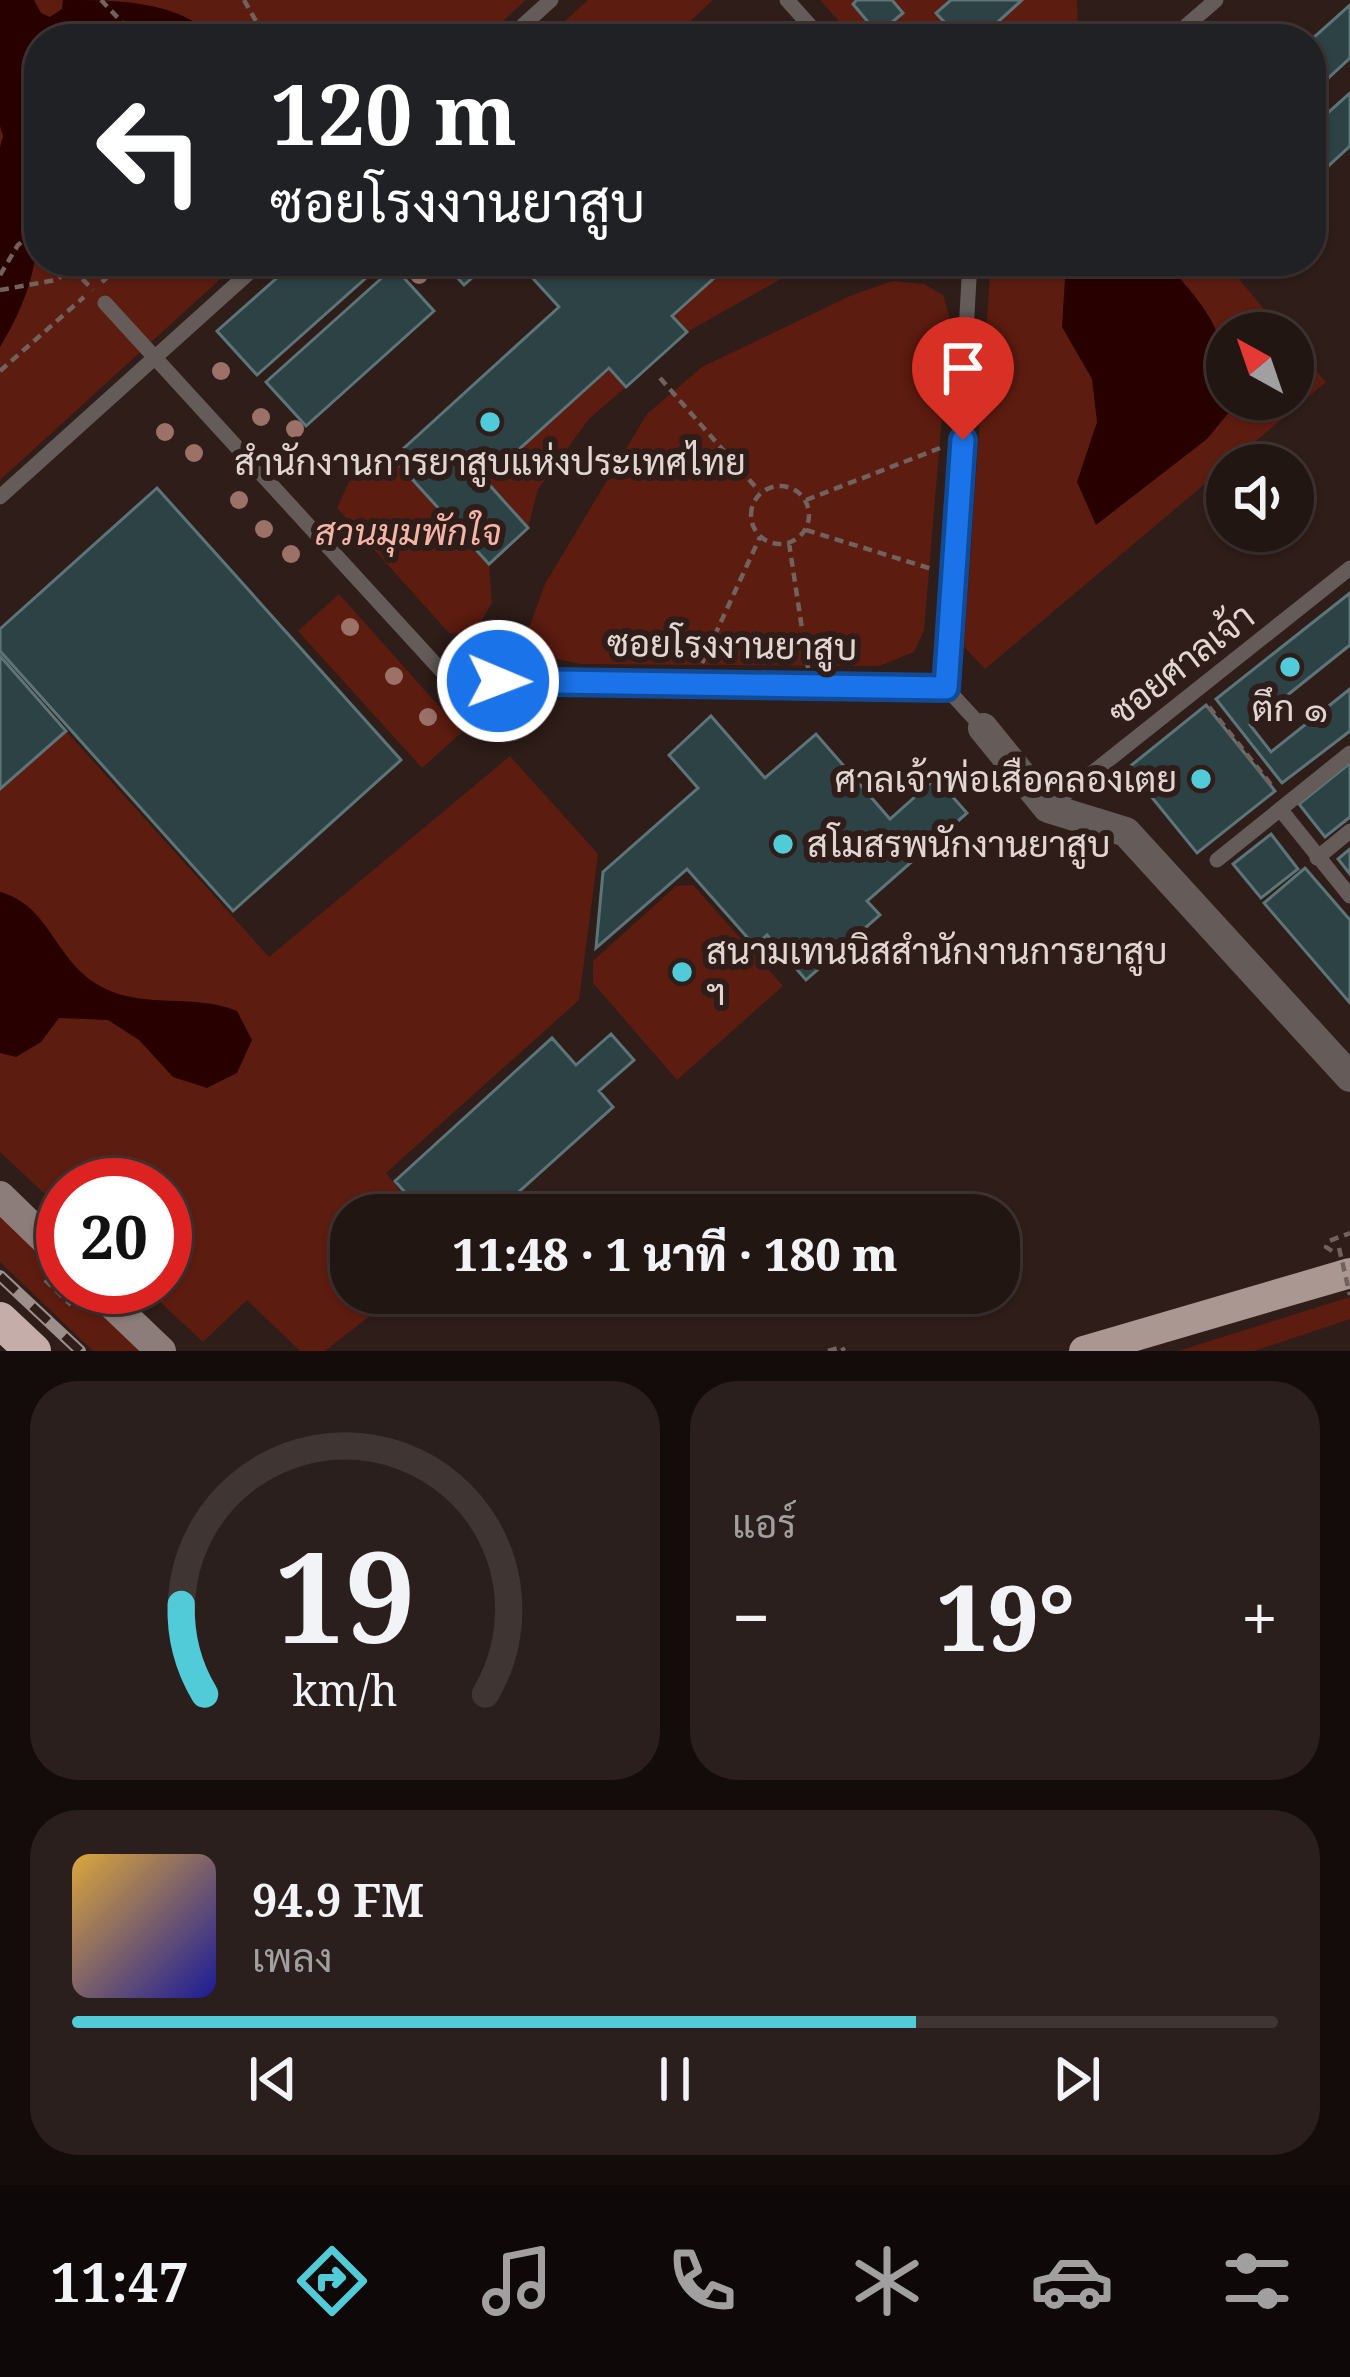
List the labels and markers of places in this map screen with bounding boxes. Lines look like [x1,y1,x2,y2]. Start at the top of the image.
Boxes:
pin [912,317,1014,440]
marker: สำนักงานการยาสูบแห่งประเทศไทย [477,409,503,435]
place label: สำนักงานการยาสูบแห่งประเทศไทย [234,437,746,487]
marker: ตึก ๑ [1277,654,1303,680]
place label: ตึก ๑ [1252,683,1328,732]
place label: ศาลเจ้าพ่อเสือคลองเตย [834,754,1177,803]
marker: ศาลเจ้าพ่อเสือคลองเตย [1188,766,1214,792]
place label: สโมสรพนักงานยาสูบ [807,819,1110,869]
marker: สโมสรพนักงานยาสูบ [770,831,796,857]
place label: สนามเทนนิสสำนักงานการยาสูบ ฯ [706,926,1167,1016]
marker: สนามเทนนิสสำนักงานการยาสูบ ฯ [669,959,695,985]

